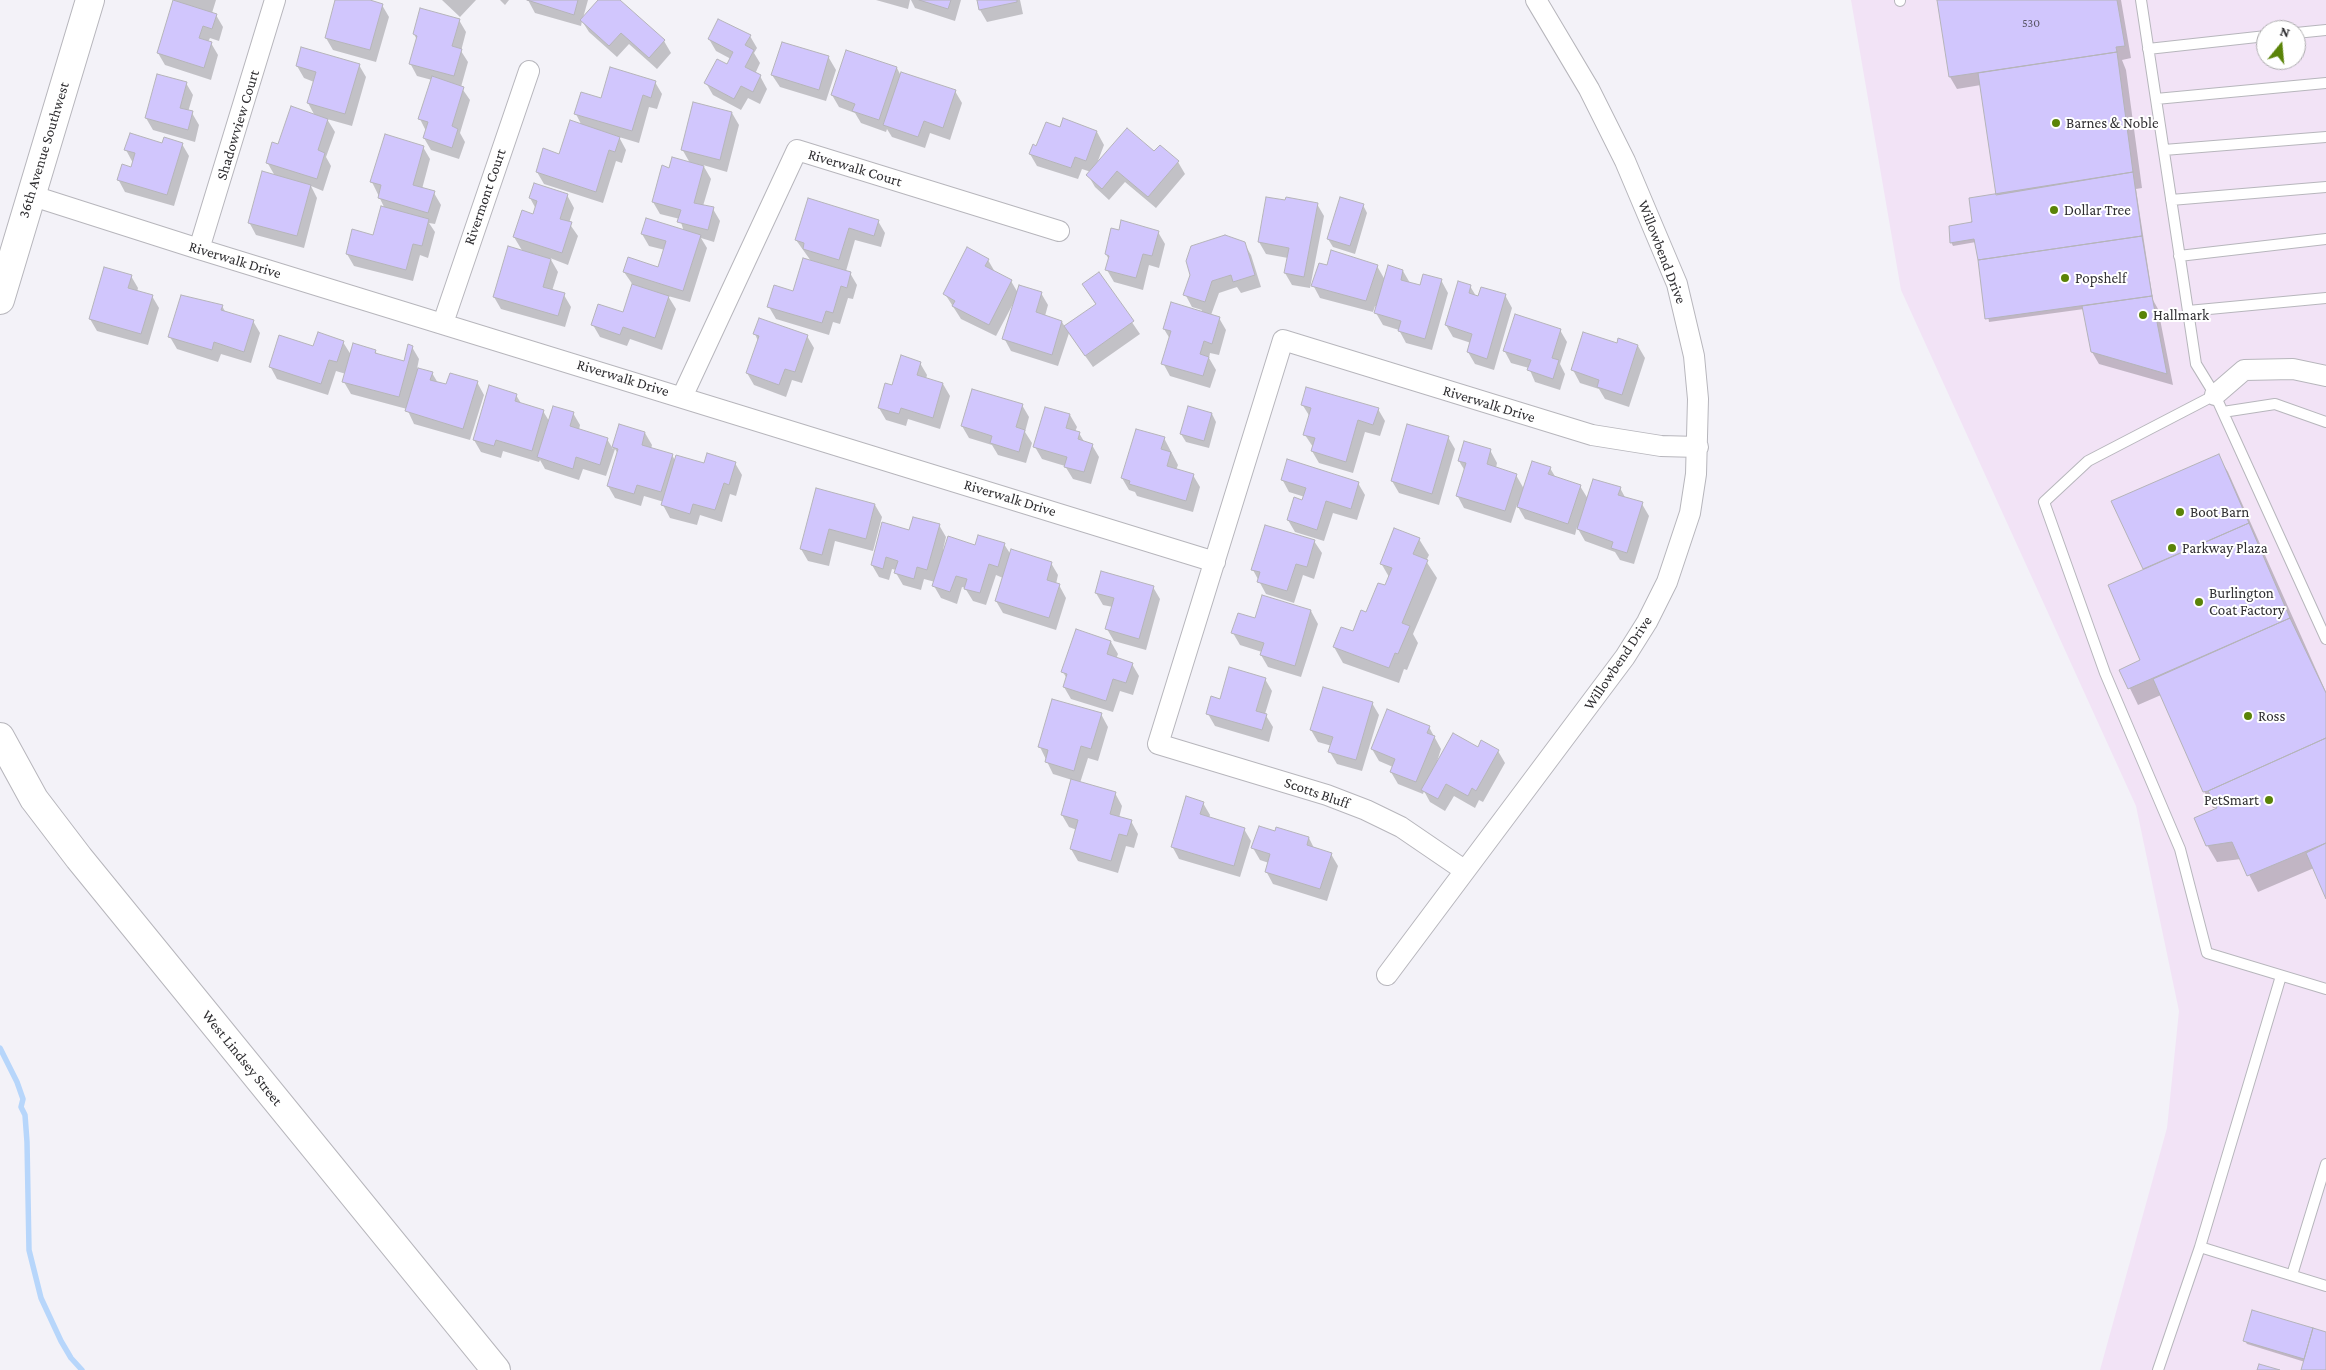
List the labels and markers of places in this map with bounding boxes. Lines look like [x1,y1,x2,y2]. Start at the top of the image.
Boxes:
place label: Barnes & Noble [2066,114,2159,132]
marker: Barnes & Noble [2050,117,2062,129]
place label: Dollar Tree [2064,201,2131,219]
marker: Dollar Tree [2048,204,2060,216]
place label: Popshelf [2075,269,2126,287]
marker: Popshelf [2059,272,2071,284]
place label: Hallmark [2153,306,2209,324]
marker: Hallmark [2137,309,2149,321]
place label: Boot Barn [2190,503,2249,521]
marker: Boot Barn [2174,506,2186,518]
place label: Parkway Plaza [2182,539,2268,557]
marker: Parkway Plaza [2166,542,2178,554]
place label: Burlington Coat Factory [2209,584,2285,619]
marker: Burlington Coat Factory [2193,596,2205,608]
place label: Ross [2258,707,2285,725]
marker: Ross [2242,710,2254,722]
place label: PetSmart [2204,791,2259,809]
marker: PetSmart [2263,794,2275,806]

